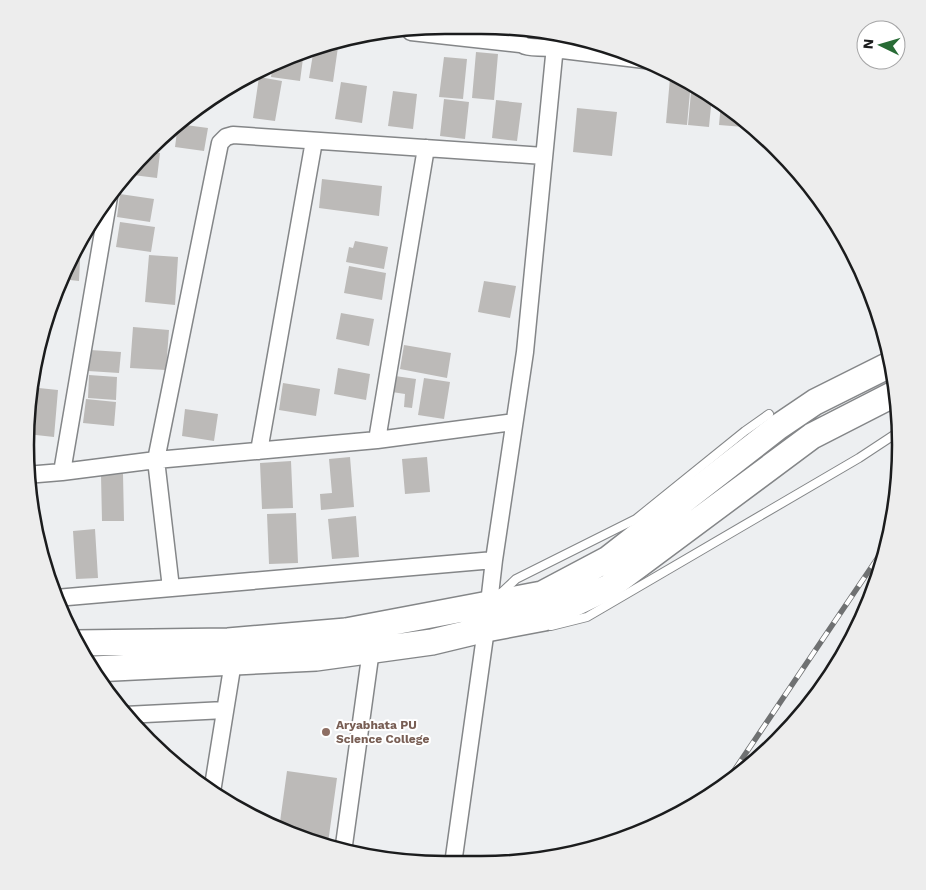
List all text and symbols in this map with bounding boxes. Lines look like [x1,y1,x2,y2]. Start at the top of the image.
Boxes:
north arrow [856,20,906,70]
text: N [860,38,876,50]
place label: Aryabhata PU Science College [336,718,429,746]
marker: Aryabhata PU Science College [320,726,332,738]

